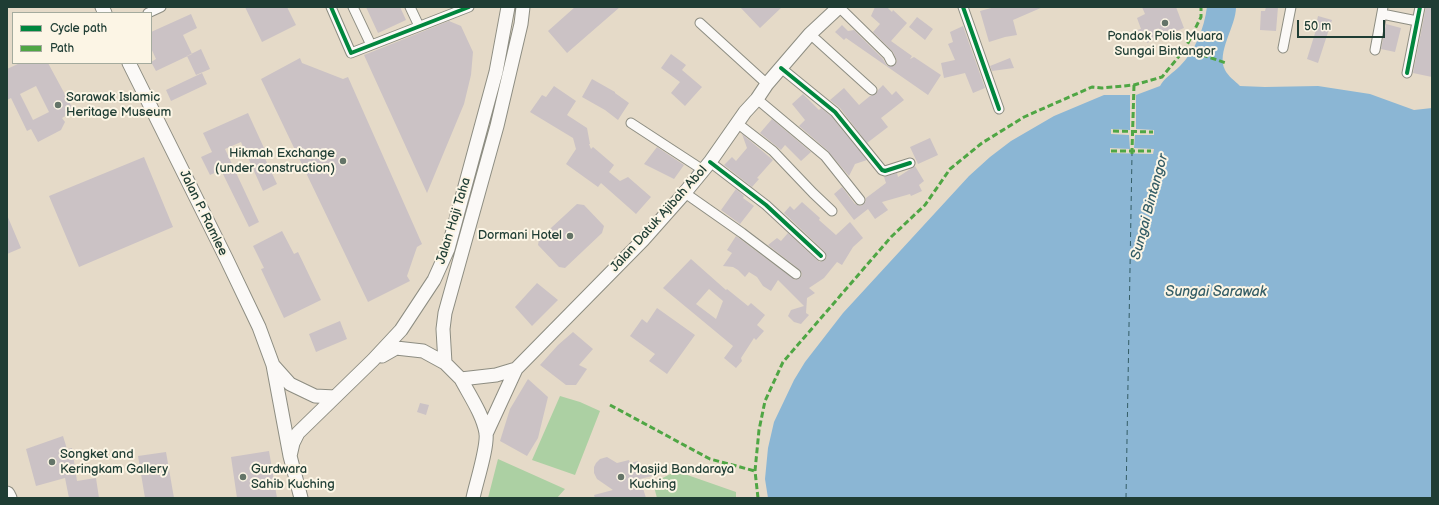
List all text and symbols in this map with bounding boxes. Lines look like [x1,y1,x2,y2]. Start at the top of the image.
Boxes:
legend [12,12,152,64]
scale bar [1299,12,1387,38]
marker: Pondok Polis Muara Sungai Bintangor [1160,18,1170,28]
text: 50 m [1304,19,1331,34]
text: Cycle path [50,21,107,36]
place label: Pondok Polis Muara Sungai Bintangor [1107,29,1223,60]
text: Path [50,41,74,56]
place label: Sarawak Islamic Heritage Museum [66,90,171,121]
marker: Sarawak Islamic Heritage Museum [53,100,63,110]
place label: Hikmah Exchange (under construction) [215,146,335,177]
water label: Sungai Bintangor [1128,152,1172,262]
marker: Hikmah Exchange (under construction) [338,156,348,166]
street label: Jalan Datuk Ajibah Abol [607,163,711,275]
street label: Jalan P. Ramlee [176,168,230,258]
street label: Jalan Haji Taha [433,176,475,266]
place label: Dormani Hotel [478,228,562,244]
marker: Dormani Hotel [565,231,575,241]
water label: Sungai Sarawak [1165,284,1267,300]
place label: Songket and Keringkam Gallery [60,447,168,478]
marker: Songket and Keringkam Gallery [47,457,57,467]
place label: Gurdwara Sahib Kuching [251,462,335,493]
place label: Masjid Bandaraya Kuching [629,462,734,493]
marker: Gurdwara Sahib Kuching [238,472,248,482]
marker: Masjid Bandaraya Kuching [616,472,626,482]

